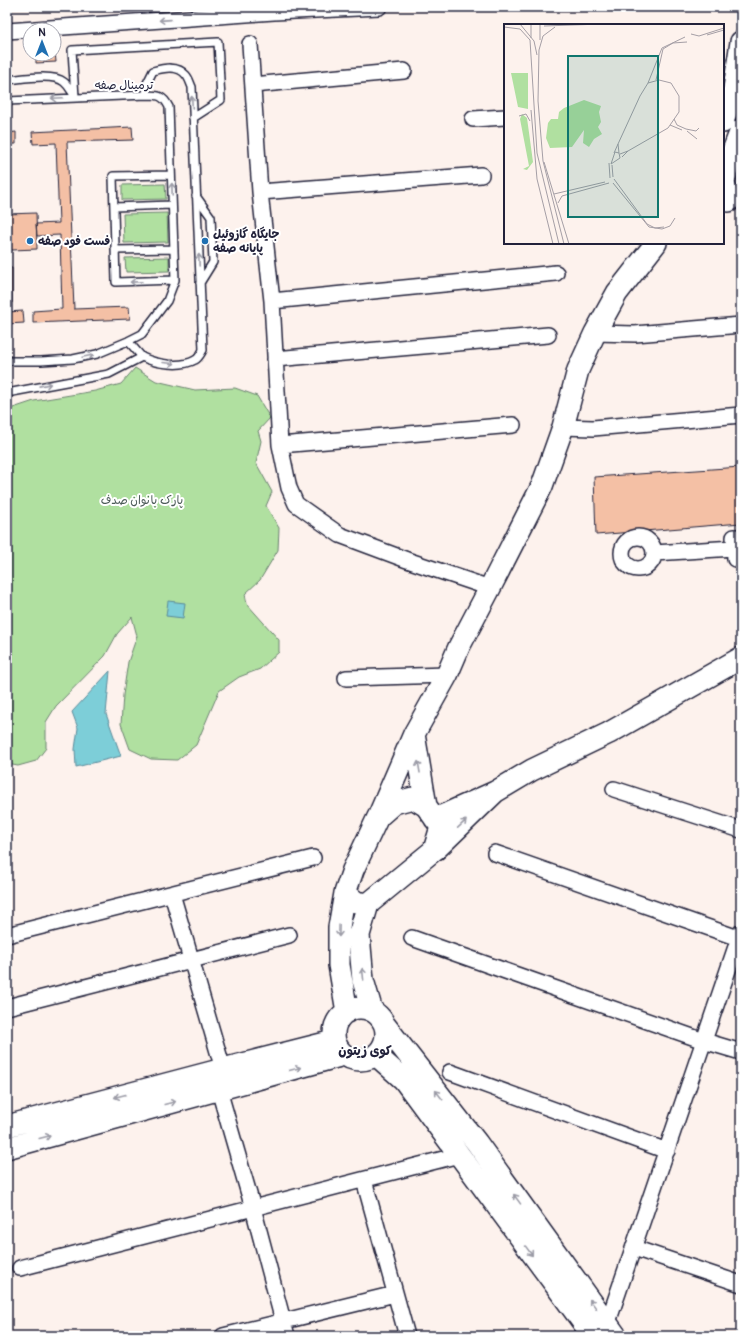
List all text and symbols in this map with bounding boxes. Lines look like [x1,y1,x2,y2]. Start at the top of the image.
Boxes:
one-way arrow [159,17,172,24]
north arrow [22,22,62,62]
inset map [504,24,724,244]
text: N [38,26,46,39]
street label: ترمینال صفه [95,78,154,93]
one-way arrow [51,94,64,102]
one-way arrow [189,96,196,109]
one-way arrow [168,183,175,196]
place label: جایگاه گازوئیل پایانه صفه [213,226,280,256]
place label: فست فود صفه [38,234,110,249]
marker: فست فود صفه [25,236,35,246]
marker: جایگاه گازوئیل پایانه صفه [200,236,210,246]
one-way arrow [195,254,203,267]
one-way arrow [130,278,143,285]
one-way arrow [81,351,94,359]
one-way arrow [162,360,175,367]
one-way arrow [38,381,51,389]
park label: پارک بانوان صدف [101,493,183,508]
one-way arrow [415,761,423,774]
one-way arrow [457,819,467,828]
one-way arrow [335,924,343,937]
one-way arrow [359,968,366,981]
district label: کوی زیتون [338,1043,392,1059]
one-way arrow [289,1065,302,1072]
one-way arrow [435,1089,443,1100]
one-way arrow [114,1092,127,1100]
one-way arrow [163,1099,176,1106]
one-way arrow [38,1133,51,1140]
one-way arrow [513,1193,521,1204]
one-way arrow [525,1245,533,1256]
one-way arrow [589,1299,597,1310]

